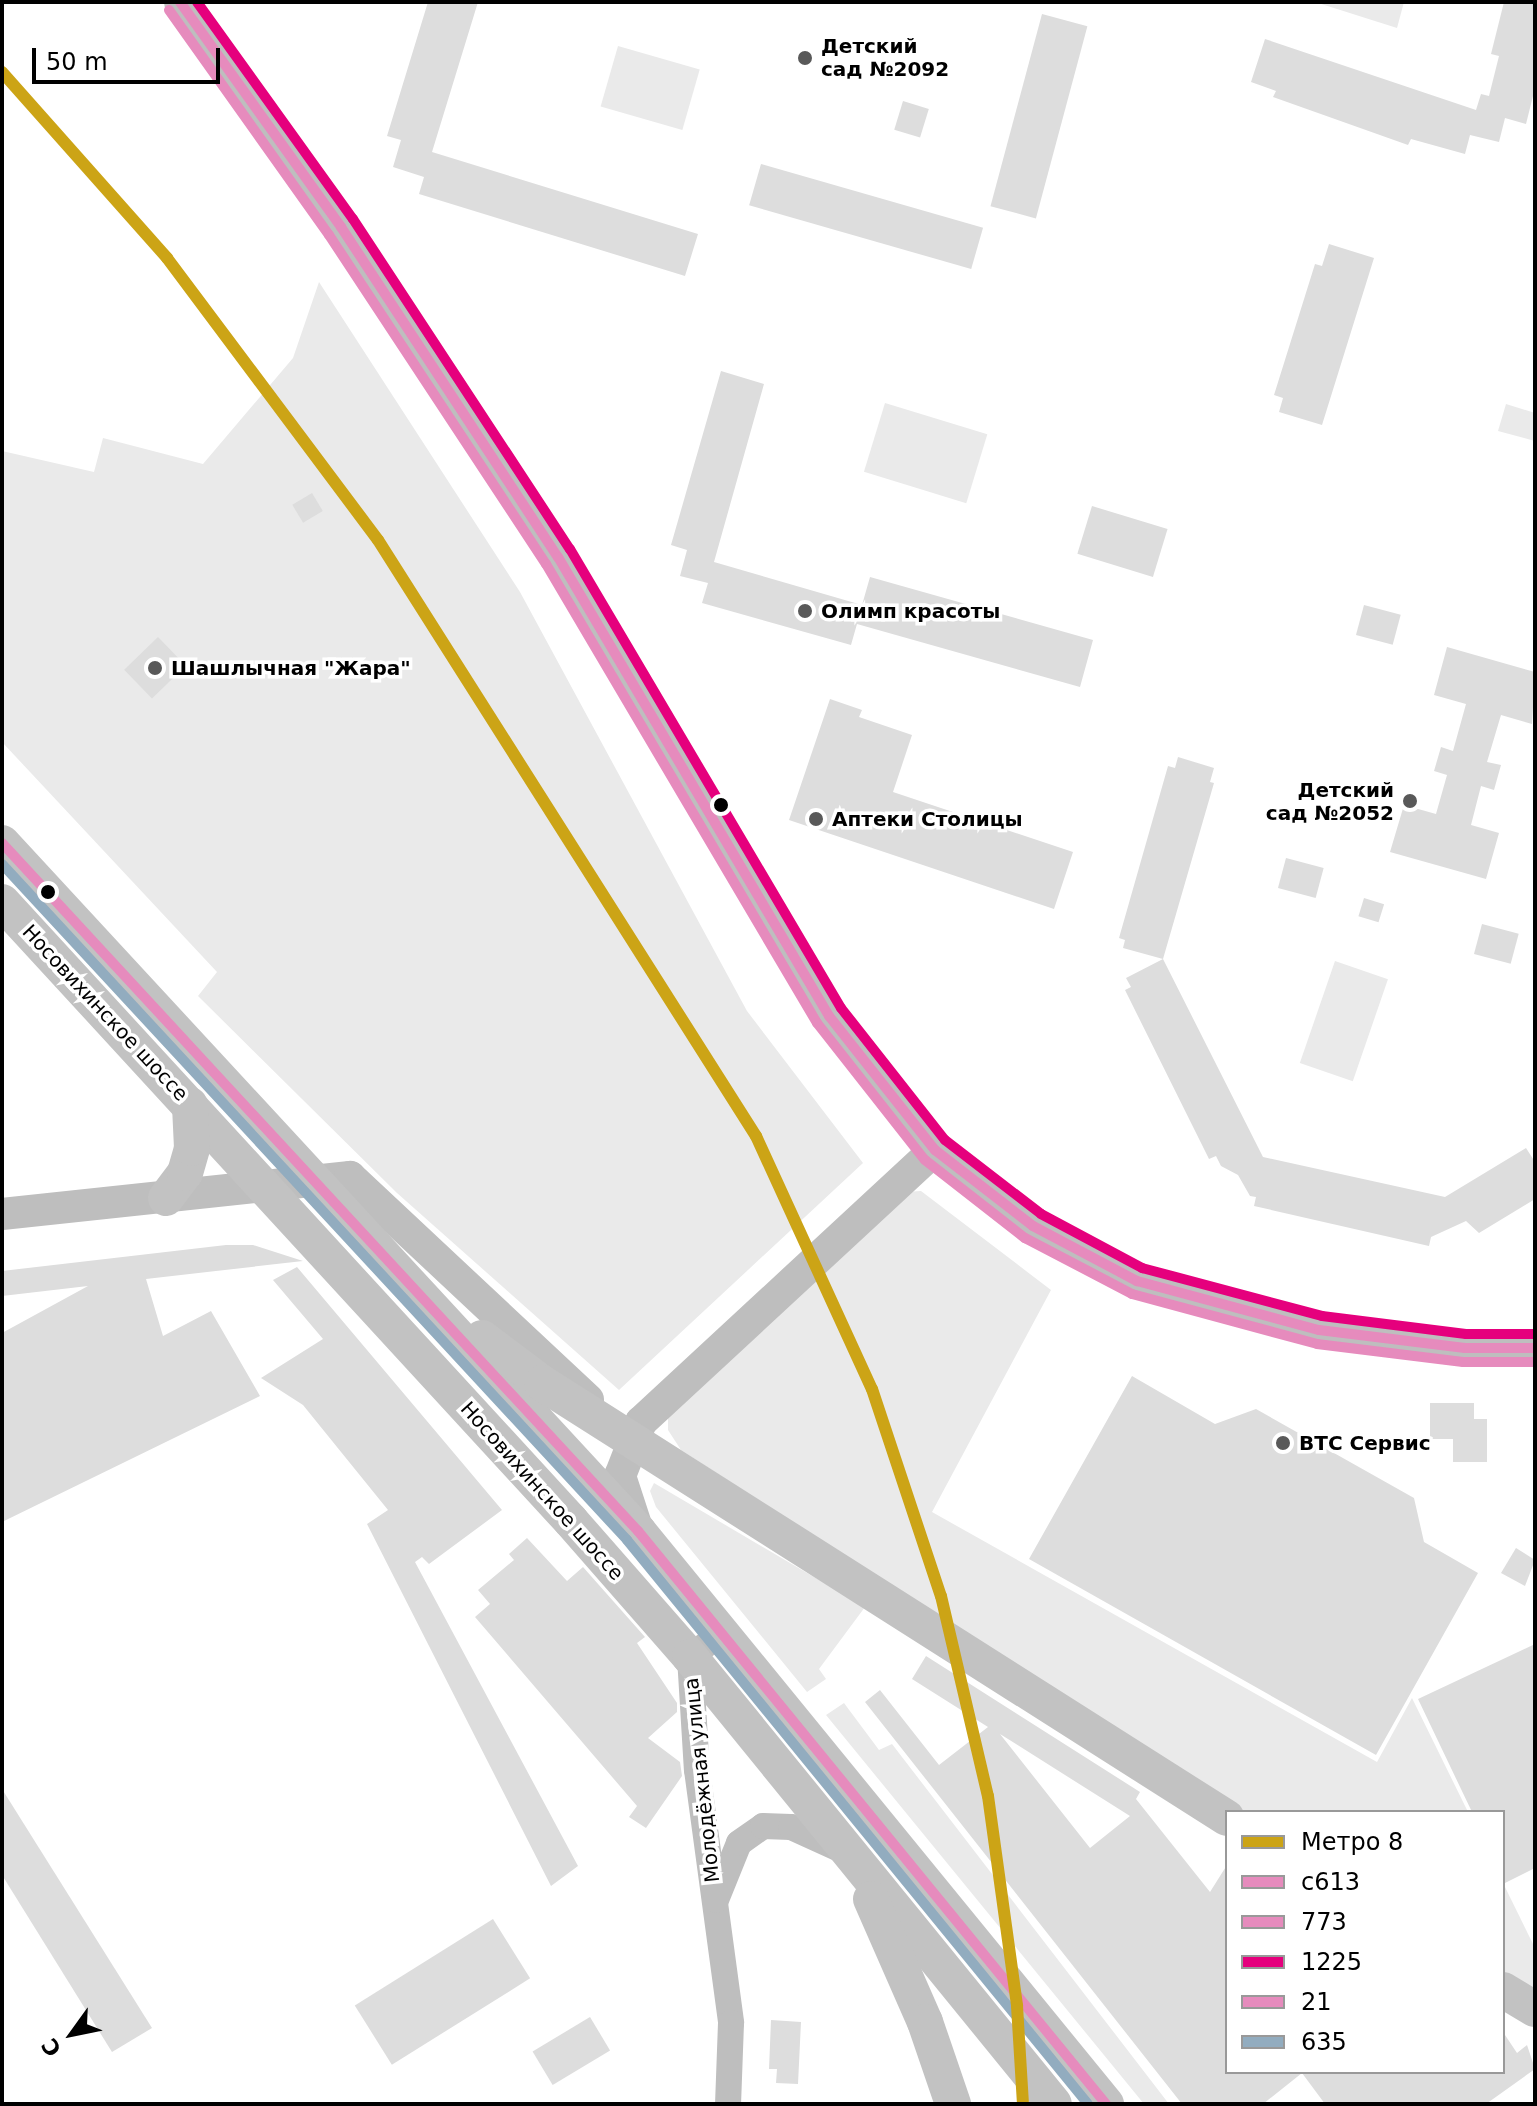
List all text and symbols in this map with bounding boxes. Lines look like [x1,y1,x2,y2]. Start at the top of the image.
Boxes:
scale bar [36,32,224,82]
place label: Детский сад №2092 [821,34,949,81]
text: 50 m [46,48,108,76]
marker: Детский сад №2092 [796,49,814,67]
place label: Олимп красоты [821,599,1000,623]
marker: Олимп красоты [796,602,814,620]
place label: Шашлычная "Жара" [171,656,411,680]
marker: Шашлычная "Жара" [146,659,164,677]
place label: Детский сад №2052 [1266,778,1394,825]
marker: Детский сад №2052 [1401,792,1419,810]
unlabelled marker [713,797,729,813]
place label: Аптеки Столицы [832,807,1023,831]
marker: Аптеки Столицы [807,810,825,828]
unlabelled marker [40,884,56,900]
street label: Носовихинское шоссе [17,920,193,1106]
street label: Носовихинское шоссе [455,1397,629,1585]
place label: ВТС Сервис [1299,1431,1431,1455]
marker: ВТС Сервис [1274,1434,1292,1452]
street label: Молодёжная улица [679,1676,725,1884]
legend [1225,1810,1505,2074]
text: Метро 8 [1301,1828,1403,1856]
text: с613 [1301,1868,1360,1896]
text: 773 [1301,1908,1347,1936]
text: 1225 [1301,1948,1362,1976]
text: 21 [1301,1988,1332,2016]
north arrow [32,1994,112,2074]
text: 635 [1301,2028,1347,2056]
text: С [37,2034,66,2061]

